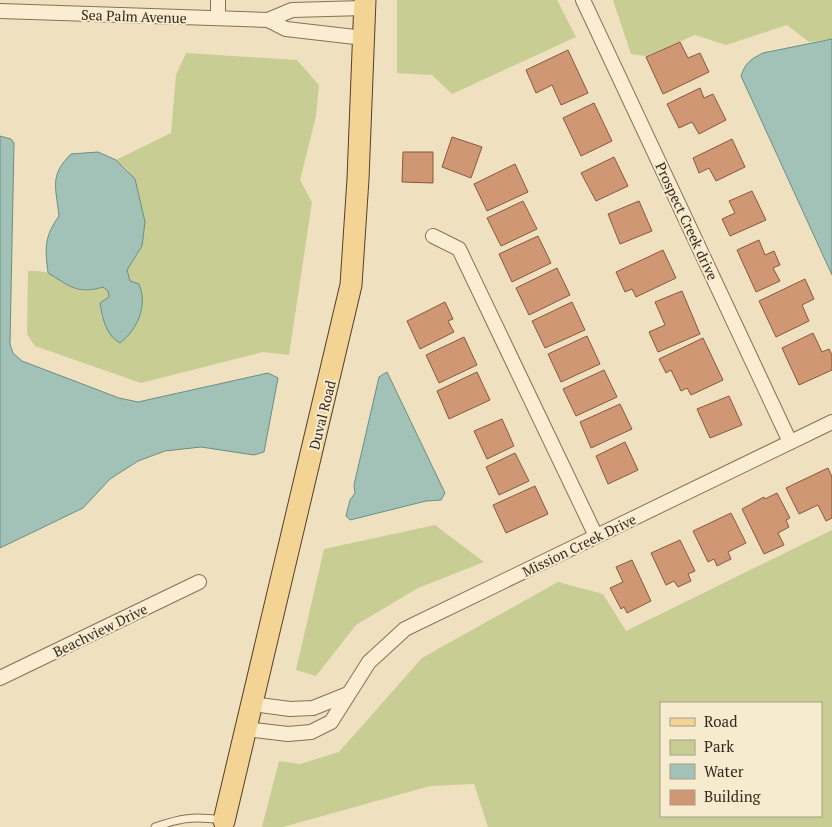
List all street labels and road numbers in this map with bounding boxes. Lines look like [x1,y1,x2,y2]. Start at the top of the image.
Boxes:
street label: Sea Palm Avenue [81,5,187,27]
street label: Prospect Creek drive [651,159,723,283]
street label: Duval Road [304,378,340,452]
street label: Mission Creek Drive [519,509,639,581]
street label: Beachview Drive [50,599,150,661]

